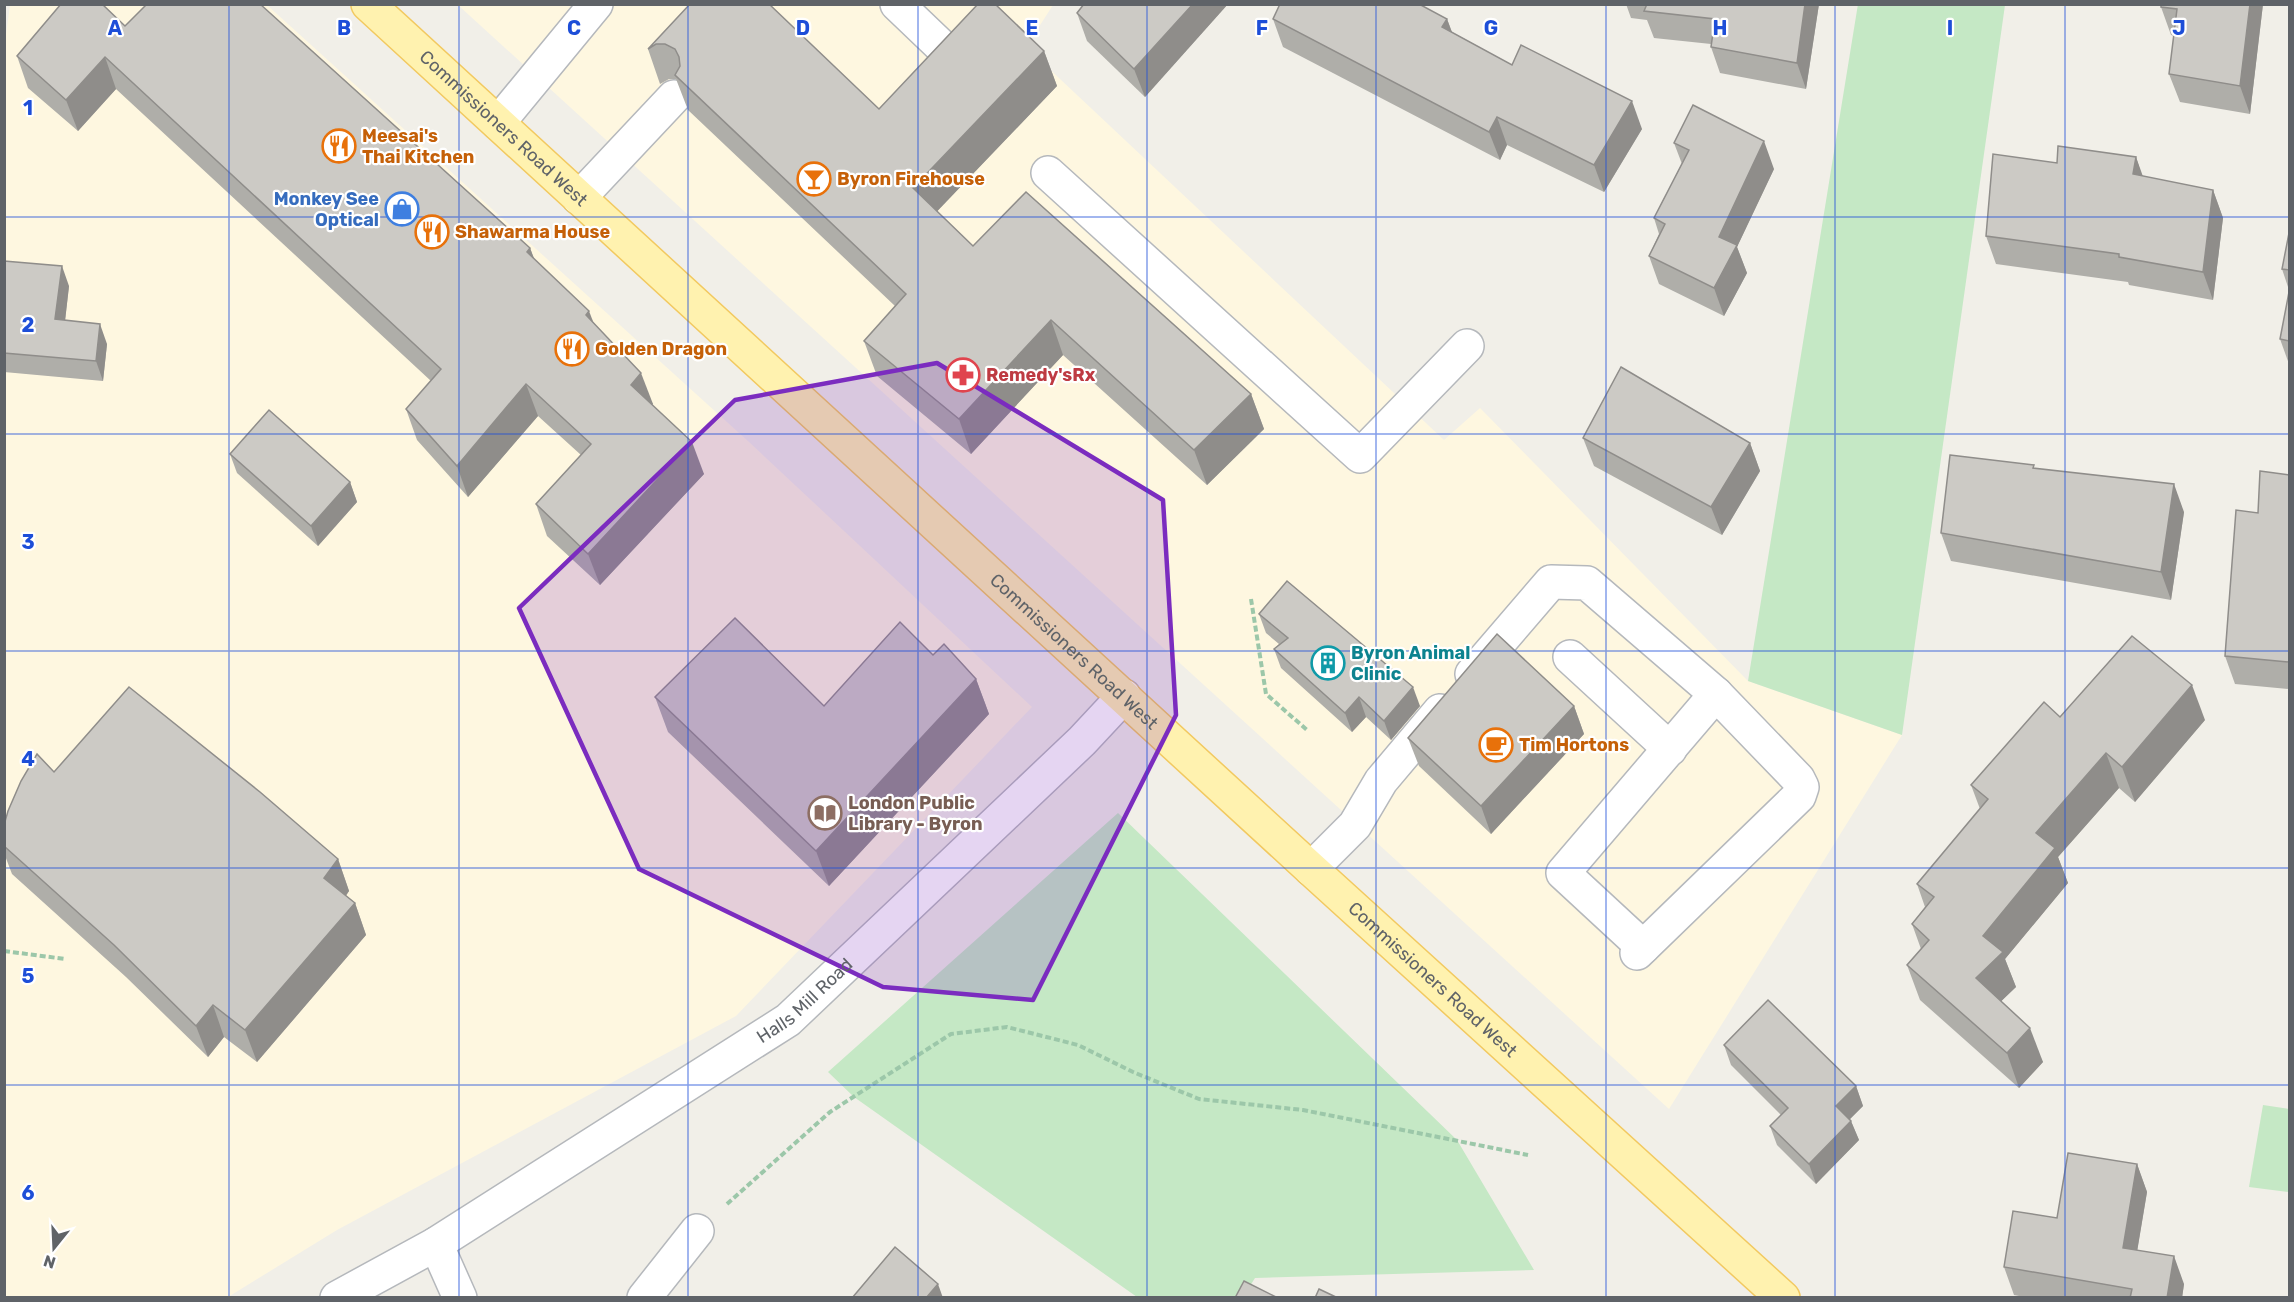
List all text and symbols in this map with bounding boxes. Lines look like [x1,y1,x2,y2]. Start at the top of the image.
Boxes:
text: A [108,16,123,40]
text: B [337,16,351,40]
text: C [567,16,581,40]
text: D [796,16,810,40]
text: E [1026,16,1038,40]
text: F [1256,16,1268,40]
text: G [1484,16,1498,40]
text: H [1713,16,1727,40]
text: I [1947,16,1953,40]
text: J [2172,16,2186,40]
street label: Commissioners Road West [415,46,592,211]
text: 1 [23,96,33,120]
place label: Meesai's Thai Kitchen [362,125,474,168]
restaurant icon: Meesai's Thai Kitchen [321,128,357,164]
bar icon: Byron Firehouse [796,161,832,197]
place label: Byron Firehouse [837,168,985,190]
place label: Monkey See Optical [274,188,379,231]
shop icon: Monkey See Optical [384,191,420,227]
restaurant icon: Shawarma House [414,214,450,250]
place label: Shawarma House [455,221,611,243]
text: 2 [22,313,35,337]
restaurant icon: Golden Dragon [554,331,590,367]
place label: Golden Dragon [595,338,727,360]
pharmacy icon: Remedy'sRx [945,357,981,393]
place label: Remedy'sRx [986,364,1096,386]
text: 3 [21,530,35,554]
street label: Commissioners Road West [985,569,1163,734]
place label: Byron Animal Clinic [1351,642,1470,685]
building icon: Byron Animal Clinic [1310,645,1346,681]
cafe icon: Tim Hortons [1478,727,1514,763]
place label: Tim Hortons [1519,734,1629,756]
text: 4 [21,747,35,771]
place label: London Public Library - Byron [848,792,983,835]
library icon: London Public Library - Byron [807,795,843,831]
street label: Commissioners Road West [1344,897,1522,1062]
street label: Halls Mill Road [753,954,857,1048]
text: 5 [22,964,35,988]
text: 6 [21,1181,35,1205]
north arrow [24,1218,84,1278]
text: N [41,1251,58,1273]

